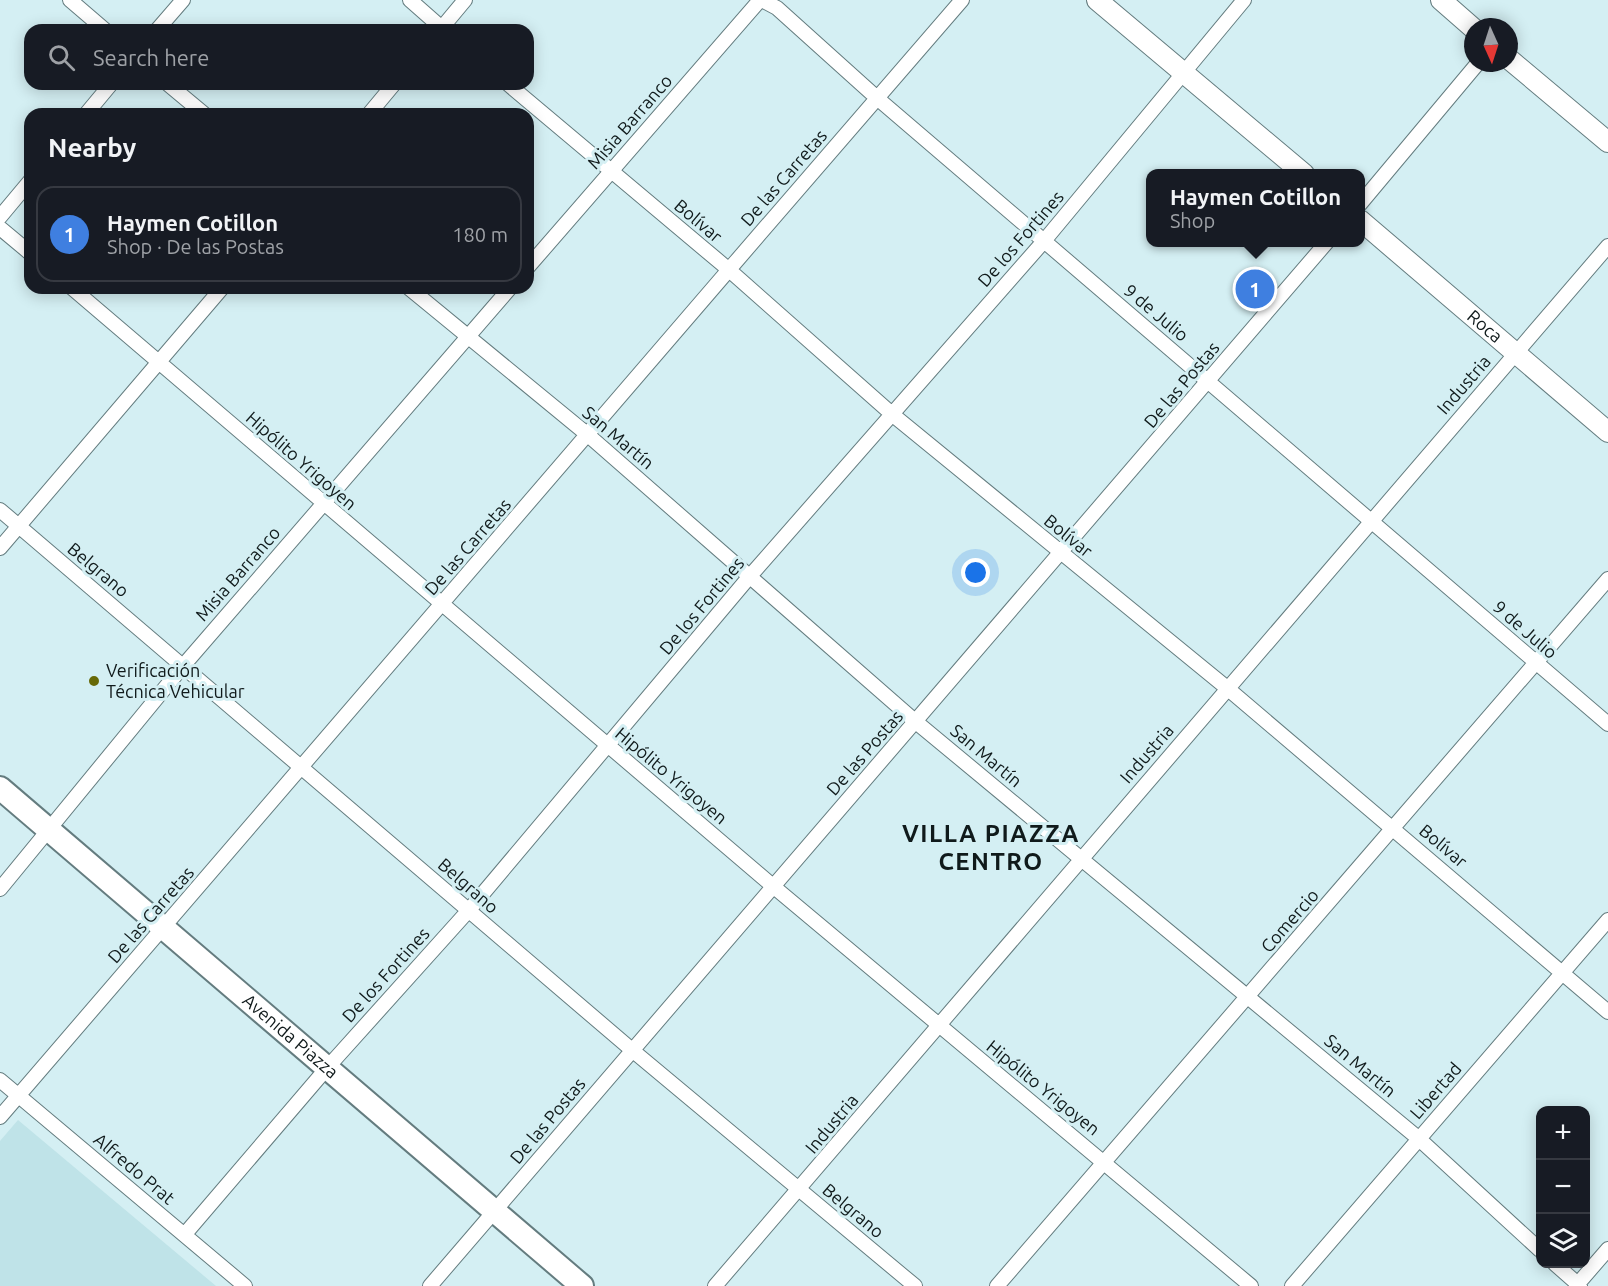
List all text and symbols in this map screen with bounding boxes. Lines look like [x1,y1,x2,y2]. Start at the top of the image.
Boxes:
north arrow [1464,18,1518,72]
search box [24,24,534,90]
icon: search [45,41,78,74]
text: Search here [93,45,209,70]
street label: Misia Barranco [583,70,676,173]
street label: De las Carretas [736,125,830,229]
text: Nearby [48,133,136,162]
popup [1146,169,1365,247]
text: Haymen Cotillon [1170,184,1341,209]
street label: De los Fortines [973,186,1067,290]
street label: Bolívar [671,195,727,246]
text: Shop [1170,209,1215,232]
text: Haymen Cotillon [107,210,278,235]
text: 1 [64,223,75,246]
text: 180 m [452,223,508,246]
text: Shop · De las Postas [107,235,284,258]
pin: 1 [1236,266,1274,312]
street label: 9 de Julio [1120,280,1193,345]
street label: Roca [1464,305,1507,346]
street label: De las Postas [1140,337,1223,431]
street label: Industria [1432,351,1494,418]
street label: San Martín [579,402,658,473]
street label: Hipólito Yrigoyen [242,407,361,514]
street label: De las Carretas [420,494,514,598]
street label: Bolívar [1041,510,1097,561]
street label: Misia Barranco [191,522,284,625]
street label: Belgrano [64,538,133,600]
street label: De los Fortines [655,553,748,658]
your location [961,558,990,587]
street label: 9 de Julio [1490,596,1562,662]
place label: Verificación Técnica Vehicular [106,660,245,701]
marker: Verificación Técnica Vehicular [87,674,101,688]
street label: De las Postas [822,706,907,799]
street label: San Martín [947,720,1026,791]
street label: Industria [1115,720,1177,787]
street label: Hipólito Yrigoyen [612,723,732,828]
district label: VILLA PIAZZA CENTRO [902,820,1080,875]
street label: Bolívar [1416,820,1472,871]
street label: Belgrano [434,854,503,917]
street label: De las Carretas [103,862,197,966]
street label: Comercio [1256,885,1322,956]
street label: De los Fortines [338,923,433,1026]
street label: Avenida Piazza [239,989,343,1082]
street label: San Martín [1321,1030,1400,1101]
street label: Hipólito Yrigoyen [983,1036,1104,1139]
street label: Libertad [1406,1058,1465,1122]
street label: De las Postas [506,1073,589,1167]
street label: Industria [801,1090,862,1157]
map controls [1536,1106,1590,1268]
button: + [1536,1106,1590,1160]
street label: Alfredo Prat [90,1129,179,1208]
button: − [1536,1160,1590,1214]
street label: Belgrano [819,1179,888,1241]
button: layers [1536,1214,1590,1268]

